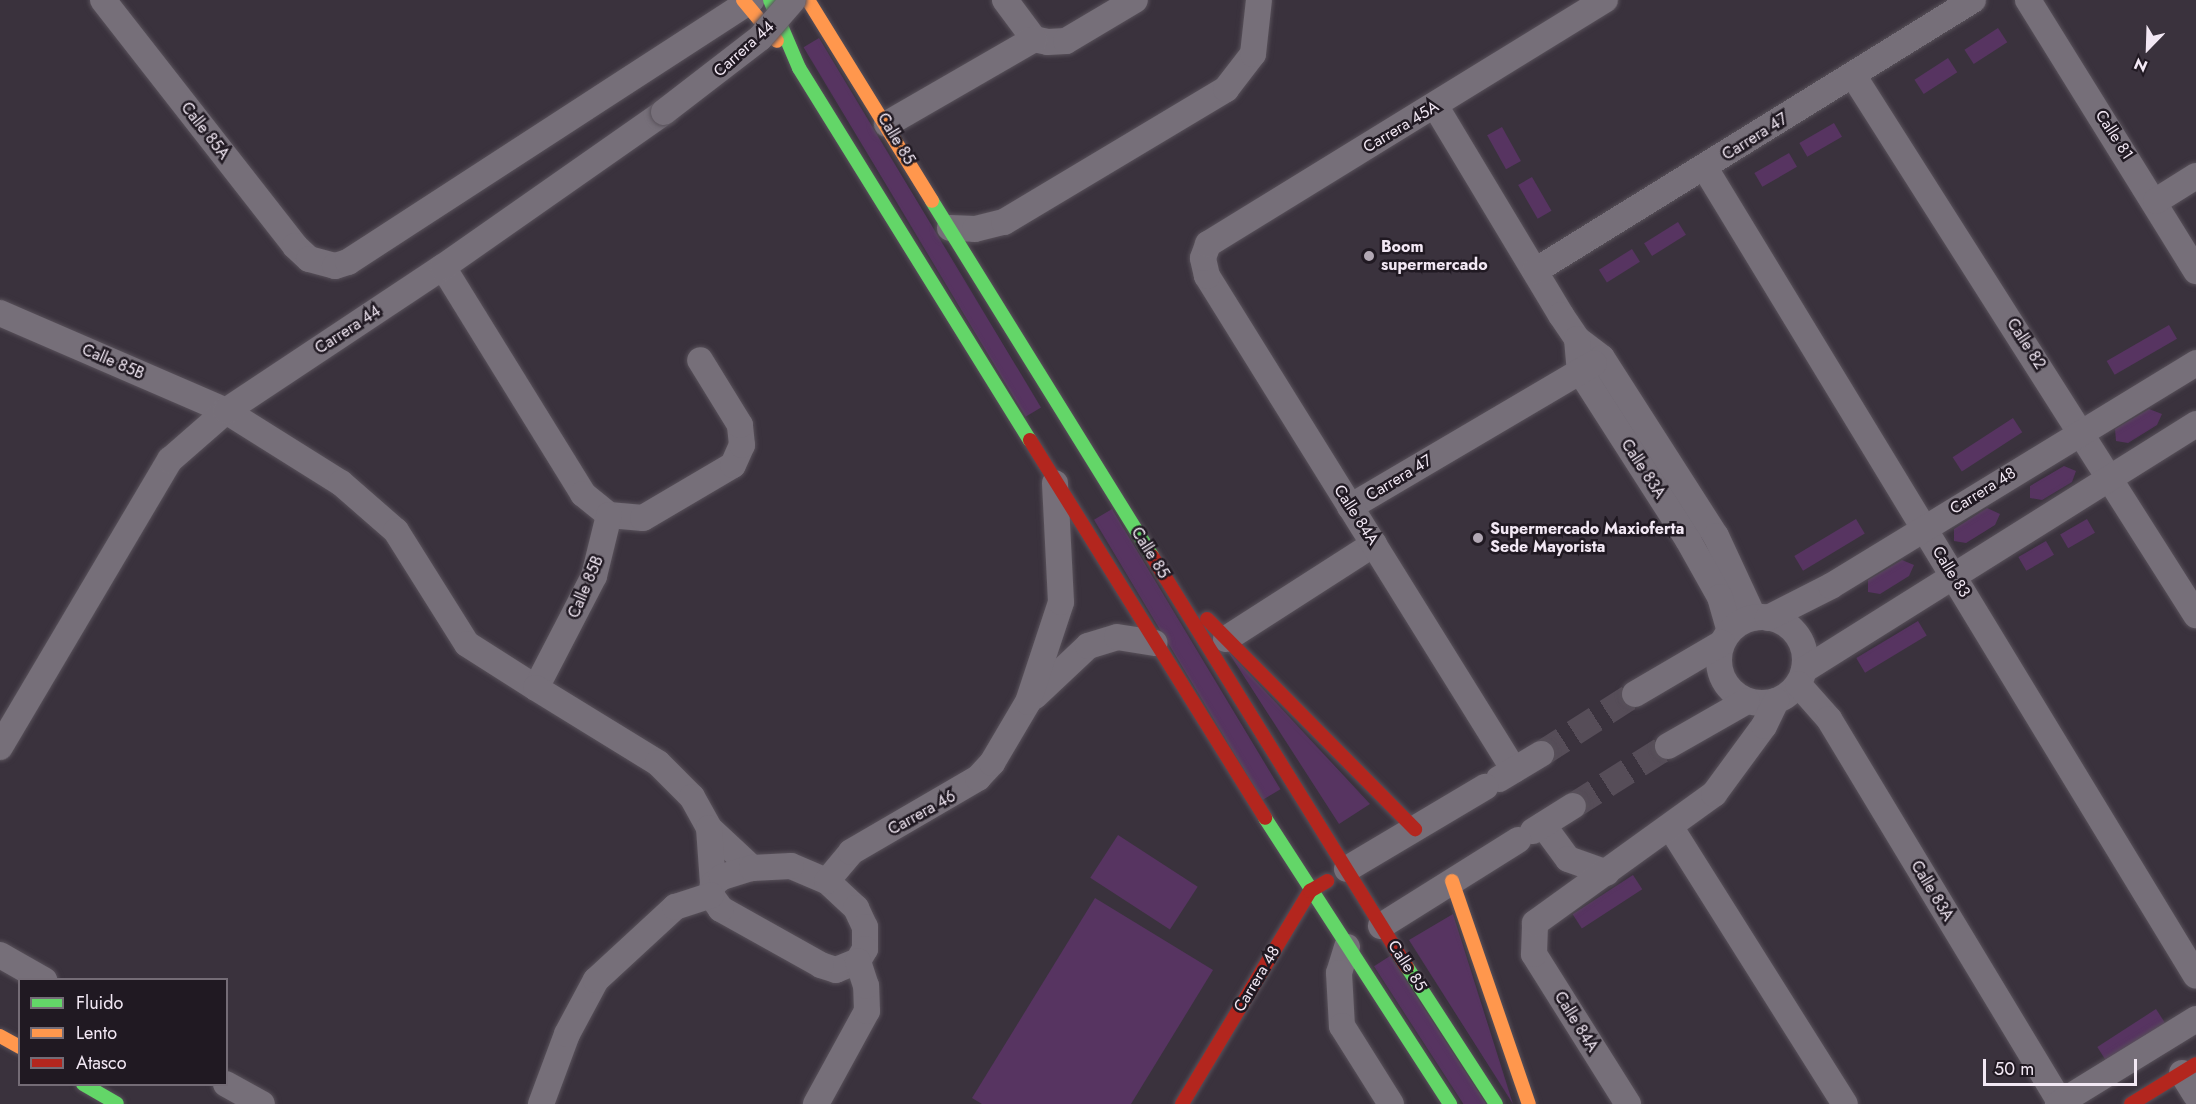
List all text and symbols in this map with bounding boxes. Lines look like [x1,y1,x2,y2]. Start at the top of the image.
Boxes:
street label: Carrera 44 [710,17,778,81]
north arrow [2118,18,2178,78]
text: N [2130,52,2151,78]
street label: Carrera 45A [1360,97,1442,157]
street label: Calle 85A [177,99,233,163]
street label: Calle 81 [2091,107,2137,163]
street label: Carrera 47 [1719,109,1791,165]
street label: Calle 85 [873,110,919,168]
place label: Boom supermercado [1381,237,1488,275]
marker: Boom supermercado [1362,249,1376,263]
street label: Carrera 44 [312,302,384,358]
street label: Calle 82 [2002,315,2050,373]
street label: Calle 85B [79,340,147,384]
street label: Calle 83A [1617,436,1669,502]
street label: Carrera 47 [1363,451,1435,505]
street label: Carrera 48 [1947,463,2019,519]
street label: Calle 84A [1330,481,1382,549]
place label: Supermercado Maxioferta Sede Mayorista [1490,519,1684,557]
street label: Calle 85 [1127,524,1173,582]
marker: Supermercado Maxioferta Sede Mayorista [1471,531,1485,545]
street label: Calle 83 [1928,543,1974,601]
street label: Calle 85B [564,553,608,621]
street label: Carrera 46 [885,787,959,839]
street label: Calle 83A [1907,857,1957,925]
street label: Calle 85 [1383,937,1431,995]
street label: Carrera 48 [1230,942,1284,1016]
legend [18,978,228,1086]
street label: Calle 84A [1550,988,1602,1056]
text: Fluido [76,990,123,1016]
text: Lento [76,1020,117,1046]
scale bar [1986,1047,2140,1085]
text: Atasco [76,1050,127,1076]
text: 50 m [1994,1056,2034,1082]

